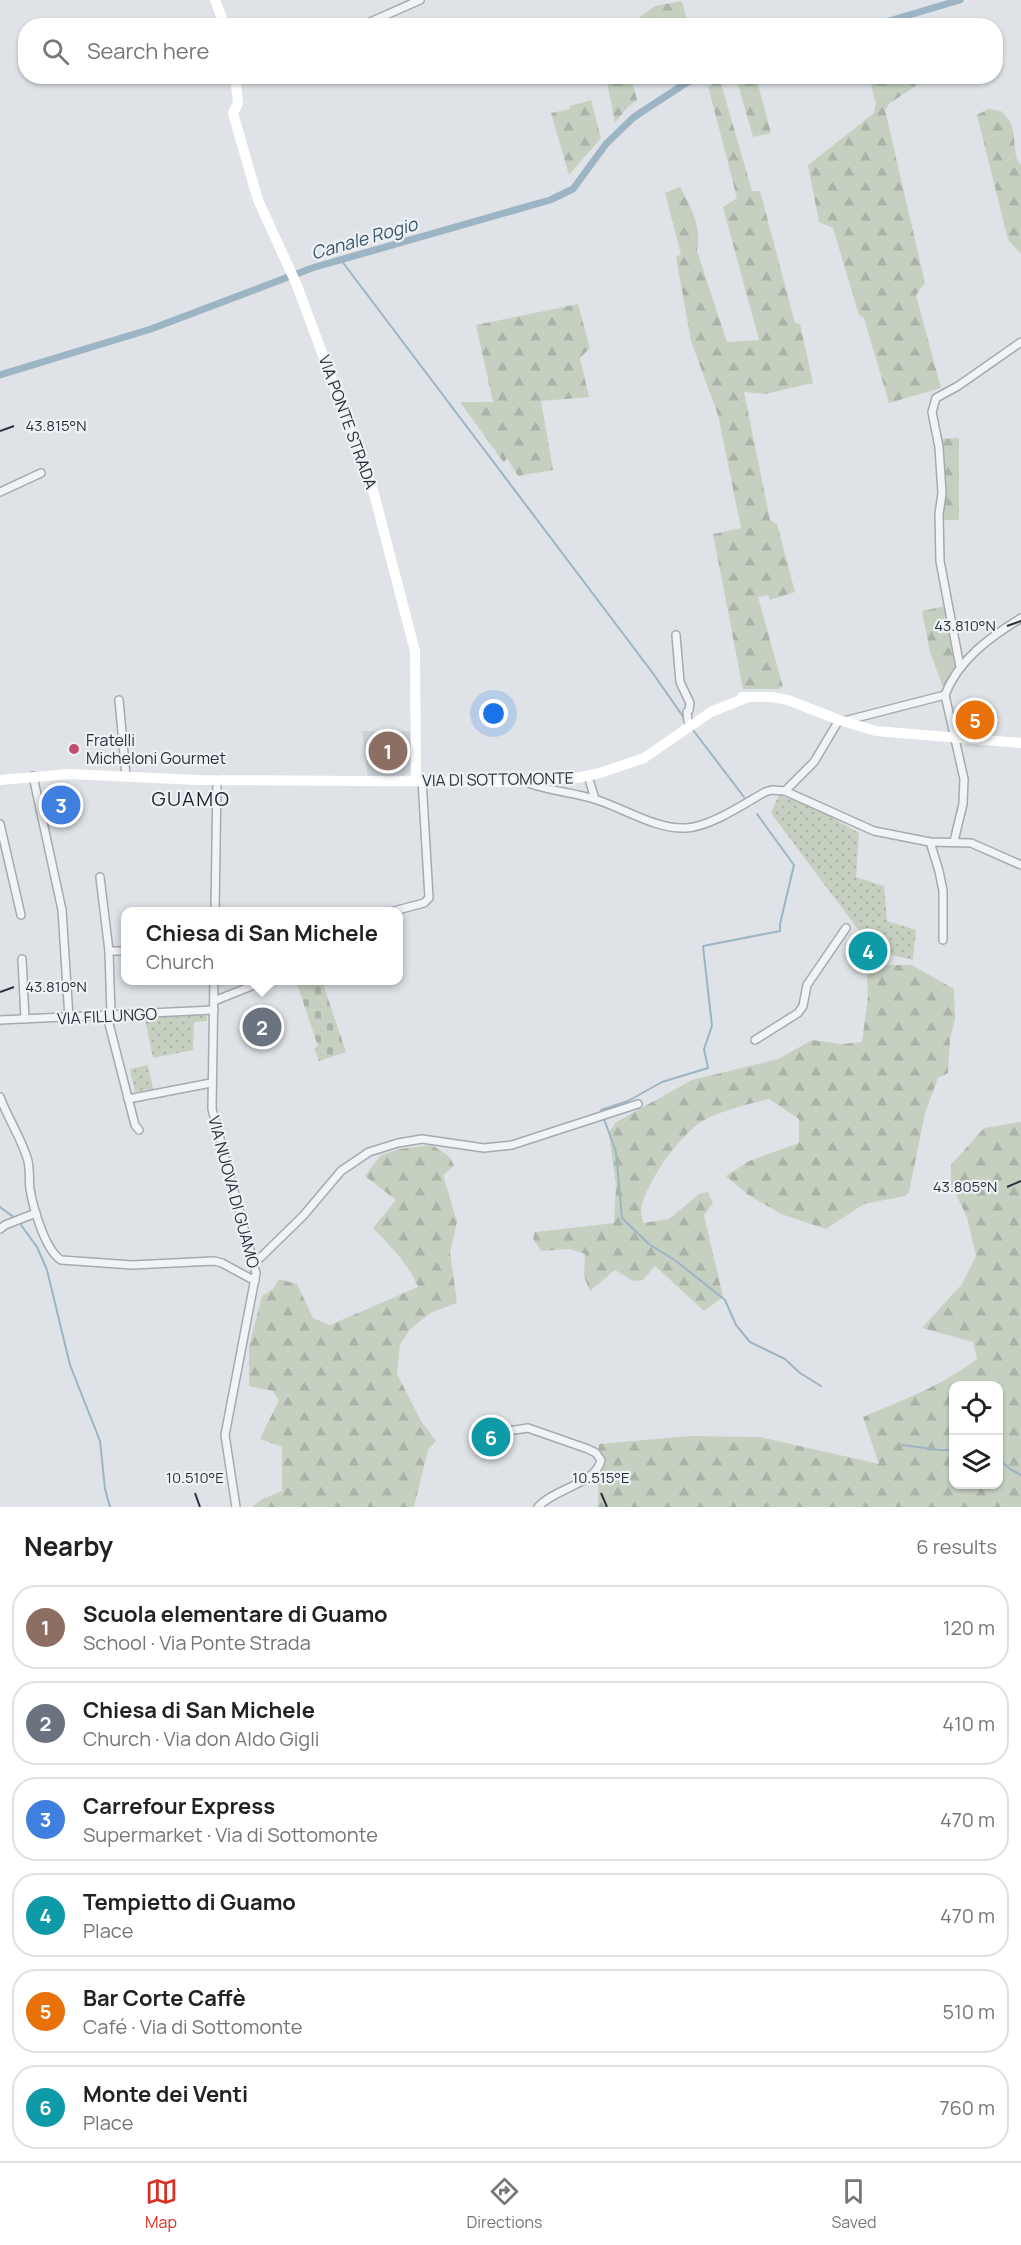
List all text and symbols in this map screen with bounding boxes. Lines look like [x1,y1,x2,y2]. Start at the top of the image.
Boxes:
search box [18,18,1003,84]
icon: search [39,35,72,68]
text: Search here [87,36,209,66]
water label: Canale Rogio [308,211,421,265]
street label: VIA PONTE STRADA [314,352,382,492]
text: 43.815°N [25,415,87,436]
text: 43.810°N [934,615,996,636]
pin: 5 [956,698,994,742]
your location [479,699,508,728]
pin: 1 [368,728,408,774]
place label: Fratelli Micheloni Gourmet [86,729,226,769]
marker: Fratelli Micheloni Gourmet [67,742,81,756]
street label: VIA DI SOTTOMONTE [422,767,574,791]
pin: 3 [42,782,80,828]
district label: GUAMO [152,785,231,812]
popup [121,907,403,985]
text: Chiesa di San Michele [146,918,378,948]
pin: 4 [848,928,888,974]
text: Church [146,948,214,975]
text: 43.810°N [25,976,87,997]
street label: VIA FILLUNGO [57,1002,158,1030]
pin: 2 [242,1004,282,1050]
street label: VIA NUOVA DI GUAMO [203,1113,265,1271]
text: 43.805°N [933,1176,997,1197]
map controls [949,1381,1003,1489]
button: locate [949,1381,1003,1435]
pin: 6 [472,1414,510,1460]
button: layers [949,1435,1003,1489]
text: 10.510°E [166,1467,224,1488]
text: 10.515°E [572,1467,630,1488]
text: Nearby [24,1528,113,1564]
text: 6 results [916,1533,997,1560]
text: Scuola elementare di Guamo [83,1599,388,1629]
text: 1 [41,1614,50,1641]
text: 120 m [943,1614,995,1641]
text: School · Via Ponte Strada [83,1629,311,1656]
text: Chiesa di San Michele [83,1695,315,1725]
text: 2 [40,1710,51,1737]
text: 410 m [942,1710,995,1737]
text: Church · Via don Aldo Gigli [83,1725,320,1752]
text: Carrefour Express [83,1791,275,1821]
text: 3 [40,1806,51,1833]
text: 470 m [940,1806,995,1833]
text: Supermarket · Via di Sottomonte [83,1821,378,1848]
text: Tempietto di Guamo [83,1887,296,1917]
text: 4 [39,1902,52,1929]
text: 470 m [940,1902,995,1929]
text: Place [83,1917,133,1944]
text: Bar Corte Caffè [83,1983,246,2013]
text: 5 [40,1998,51,2025]
text: 510 m [942,1998,995,2025]
text: Café · Via di Sottomonte [83,2013,302,2040]
text: Monte dei Venti [83,2079,248,2109]
text: 6 [39,2094,52,2121]
text: 760 m [939,2094,995,2121]
text: Place [83,2109,133,2136]
tab: Map [145,2175,178,2233]
tab: Directions [467,2175,542,2233]
tab: Saved [831,2175,876,2233]

